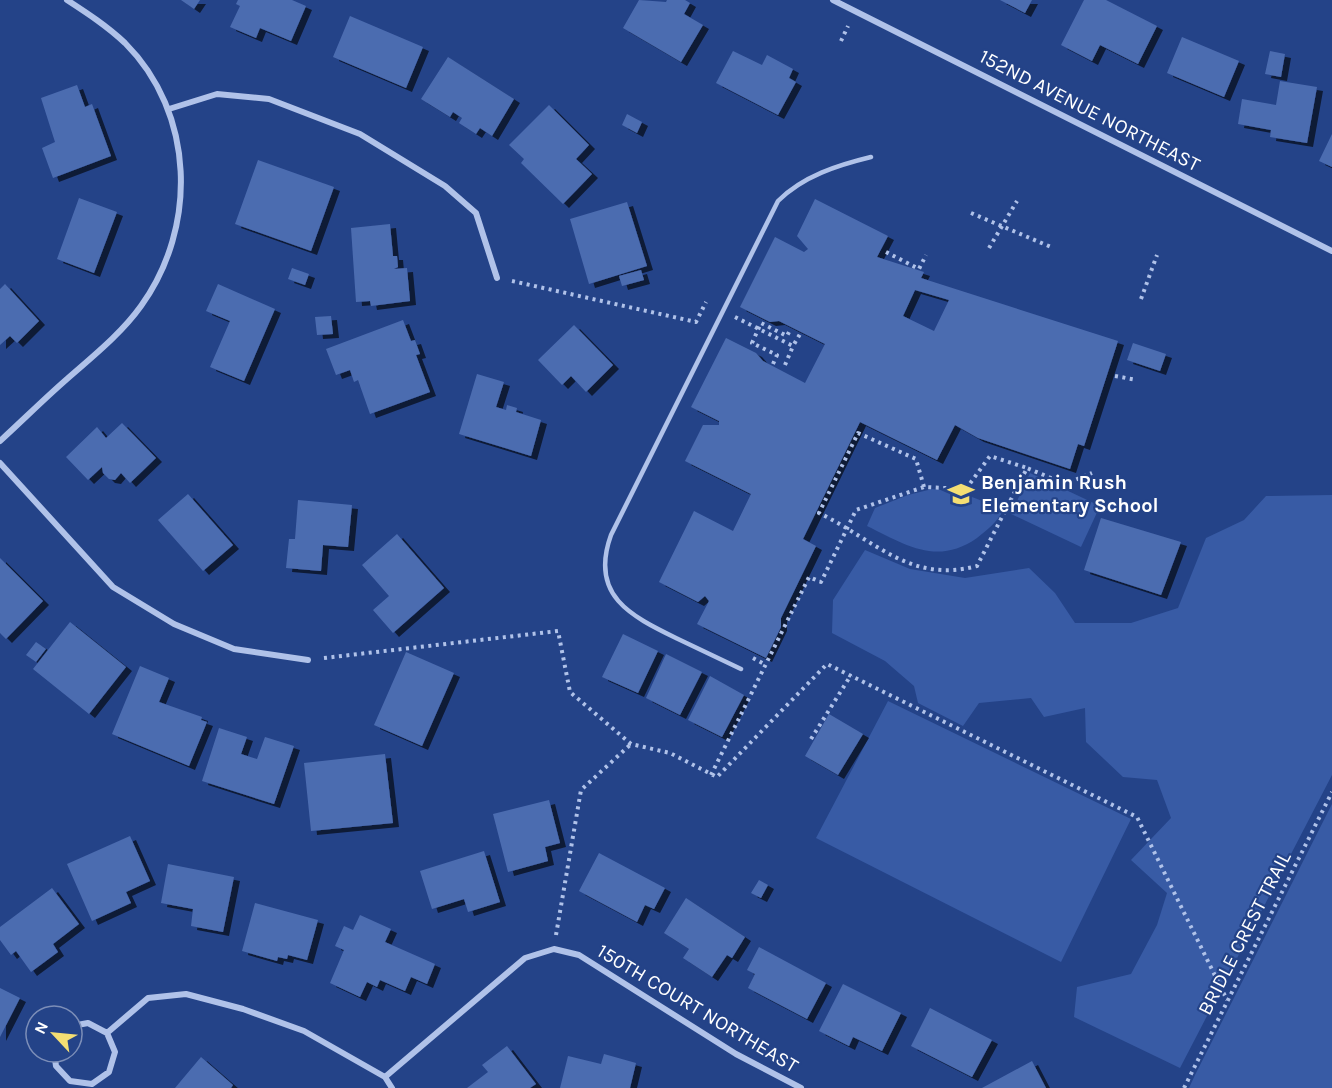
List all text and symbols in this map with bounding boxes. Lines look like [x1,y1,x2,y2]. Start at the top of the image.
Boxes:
street label: 152ND AVENUE NORTHEAST [976,45,1204,176]
place label: Benjamin Rush Elementary School [981,471,1159,517]
school or university icon: Benjamin Rush Elementary School [946,479,976,509]
street label: BRIDLE CREST TRAIL [1193,847,1296,1019]
street label: 150TH COURT NORTHEAST [593,939,802,1078]
north arrow [24,1004,84,1064]
text: N [30,1018,52,1037]

